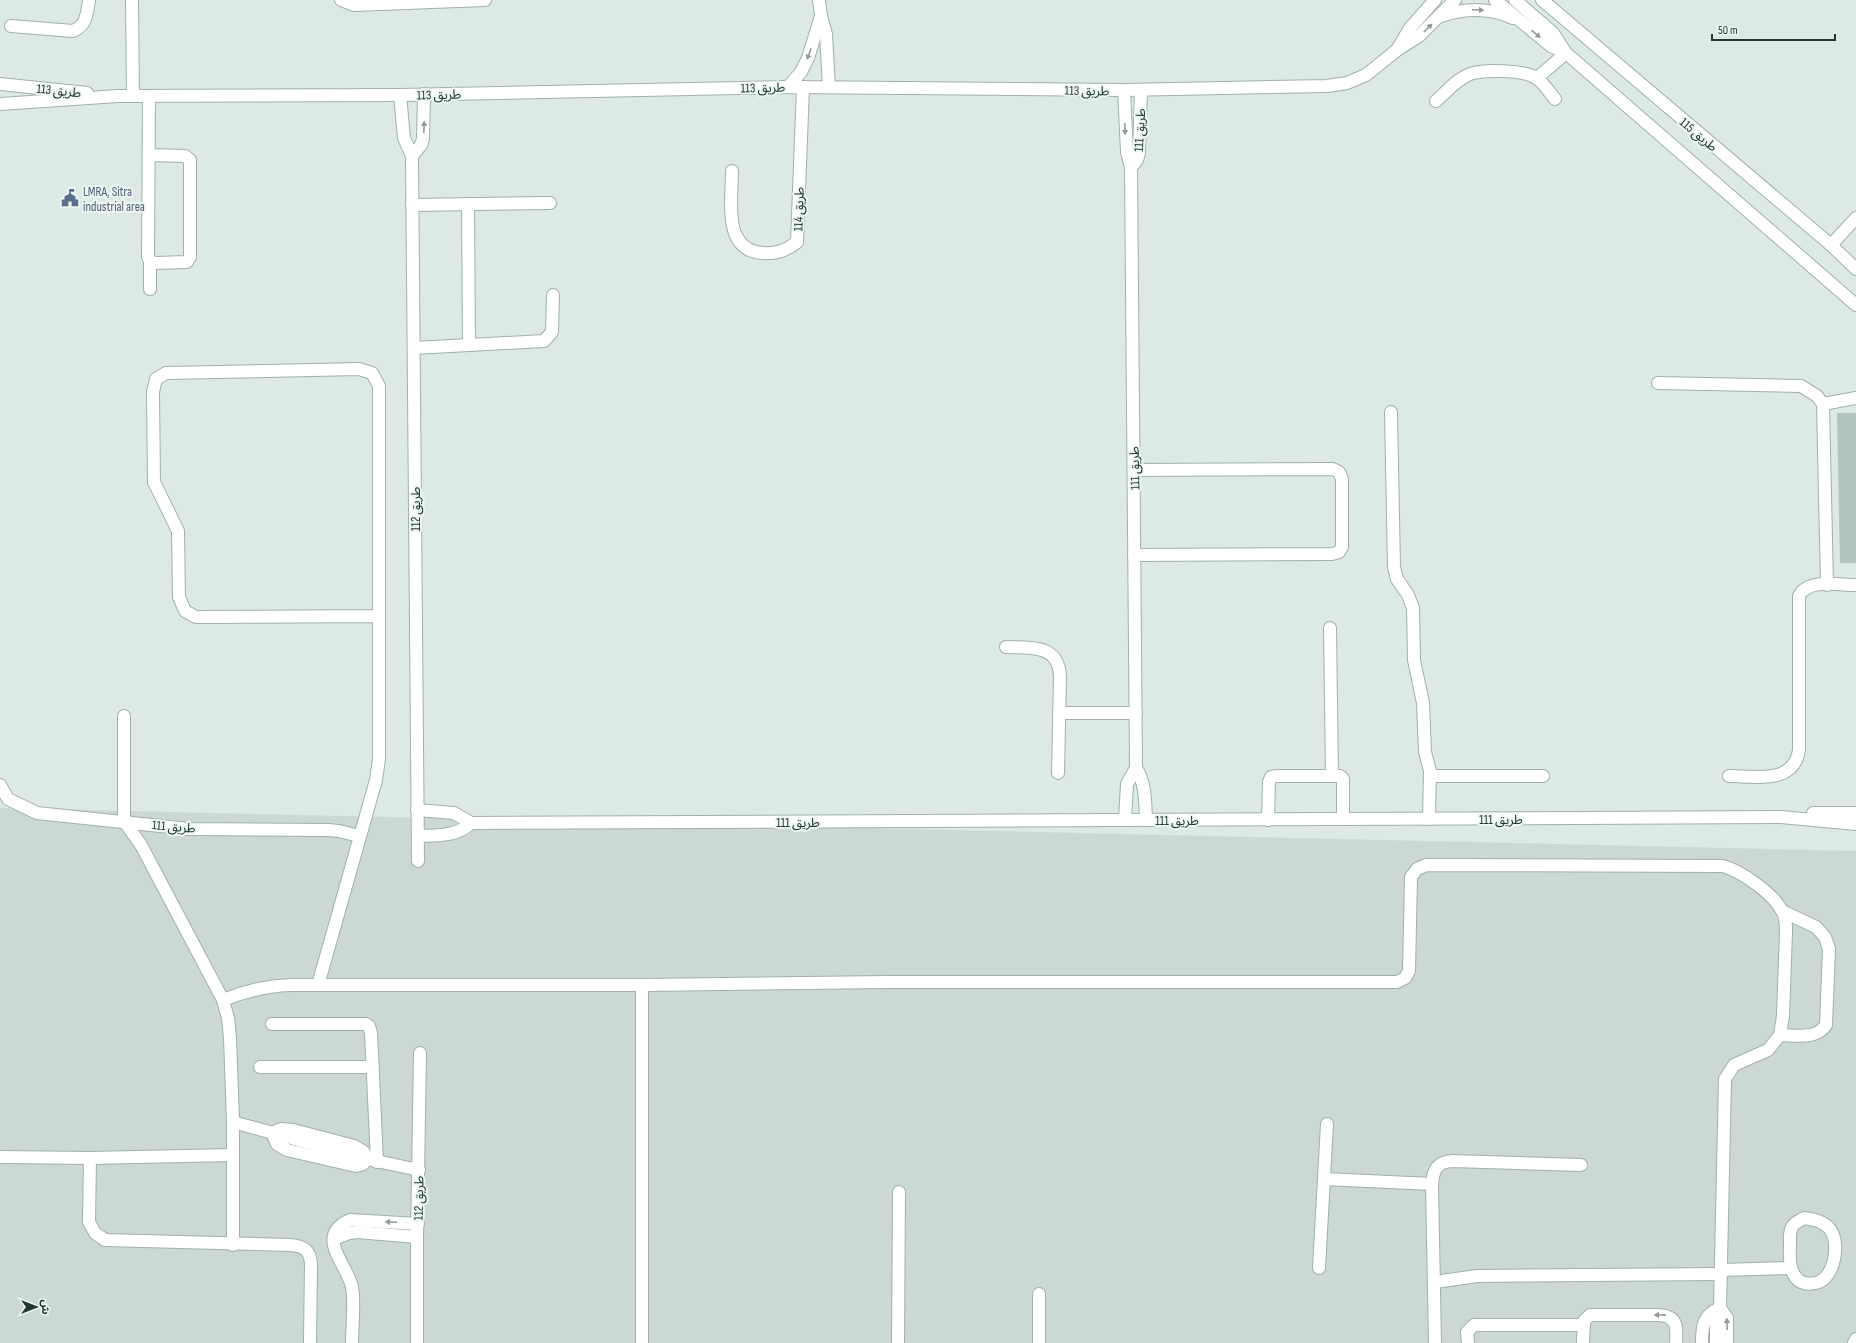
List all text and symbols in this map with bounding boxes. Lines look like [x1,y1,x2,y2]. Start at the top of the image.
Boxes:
one-way arrow [1472,7,1484,14]
scale bar [1712,16,1835,42]
one-way arrow [1423,23,1433,32]
text: 50 m [1718,23,1738,38]
one-way arrow [1530,30,1541,39]
one-way arrow [806,48,812,60]
street label: طريق 113 [741,80,786,96]
street label: طريق 113 [36,81,82,101]
street label: طريق 113 [1065,83,1110,99]
street label: طريق 113 [417,87,462,103]
street label: طريق 111 [1131,108,1149,152]
street label: طريق 115 [1676,114,1721,155]
one-way arrow [420,121,427,133]
one-way arrow [1122,123,1128,136]
place label: LMRA, Sitra industrial area [83,184,145,215]
street label: طريق 114 [790,186,808,232]
public building icon: LMRA, Sitra industrial area [60,188,80,208]
street label: طريق 111 [1127,446,1143,490]
street label: طريق 112 [408,486,424,531]
street label: طريق 111 [1479,812,1523,828]
street label: طريق 111 [1155,813,1199,829]
street label: طريق 111 [776,815,820,831]
street label: طريق 111 [151,817,197,837]
street label: طريق 112 [411,1175,427,1220]
one-way arrow [385,1219,397,1226]
north arrow [16,1287,56,1327]
text: ش [39,1299,52,1315]
one-way arrow [1653,1312,1666,1318]
one-way arrow [1724,1317,1730,1330]

